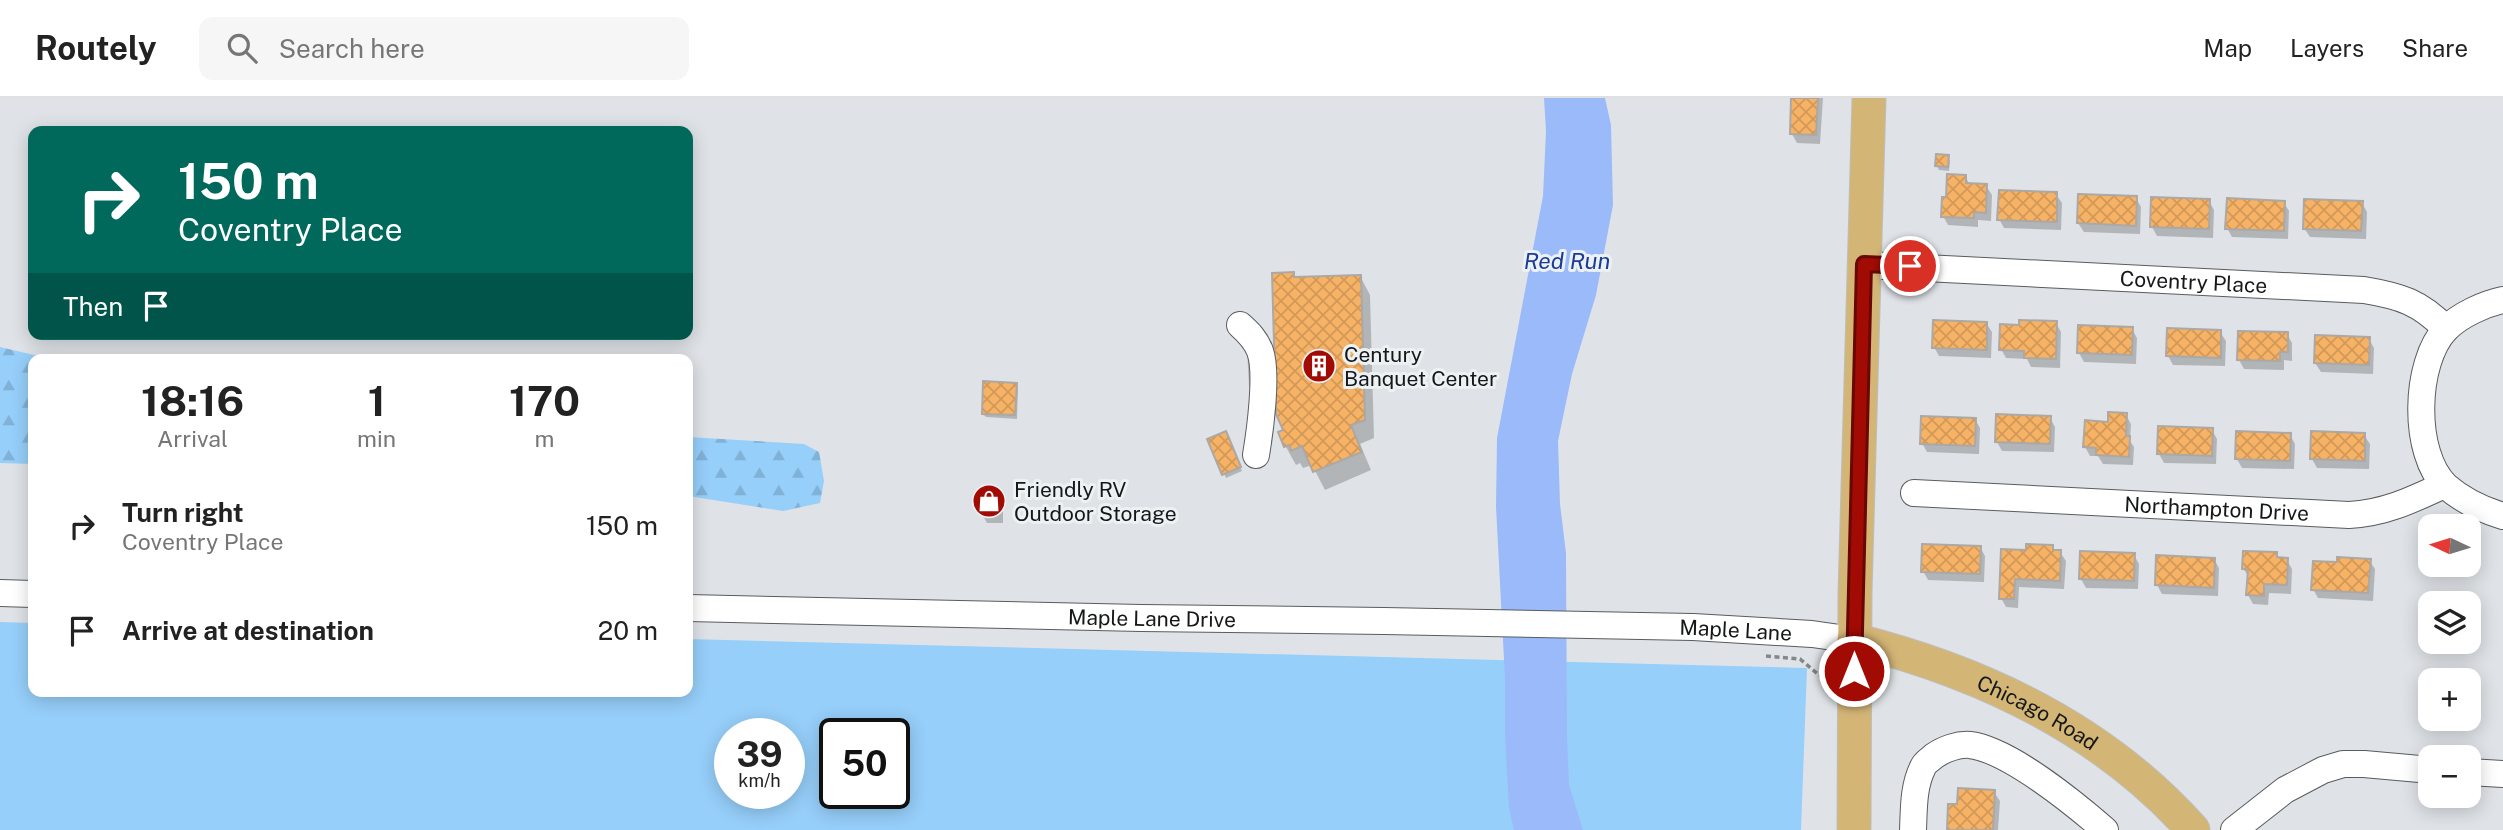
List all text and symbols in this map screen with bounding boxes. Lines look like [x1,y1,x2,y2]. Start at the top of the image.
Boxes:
search box [199,17,689,80]
text: Routely [35,29,157,67]
icon: search [223,29,261,67]
text: Search here [279,33,425,64]
text: Map [2203,34,2252,62]
text: Layers [2290,34,2364,62]
text: Share [2402,34,2468,62]
text: 150 m [178,152,319,210]
icon: right [63,154,154,245]
text: Coventry Place [178,211,403,248]
pin [1880,236,1940,296]
water label: Red Run [1524,247,1610,274]
icon: arrive [1891,247,1929,285]
street label: Coventry Place [2119,265,2268,298]
icon: arrive [137,287,175,325]
text: Then [63,291,123,322]
place label: Century Banquet Center [1344,342,1497,391]
building icon: Century Banquet Center [1300,347,1338,385]
text: 18:16 [141,376,244,425]
text: 1 [368,376,386,425]
text: 170 [509,376,580,425]
text: Arrival [157,425,228,452]
text: min [357,425,396,452]
text: m [535,425,555,452]
place label: Friendly RV Outdoor Storage [1014,477,1177,526]
shop icon: Friendly RV Outdoor Storage [970,482,1008,520]
street label: Northampton Drive [2124,491,2310,525]
text: Turn right [122,497,244,528]
icon: right [63,507,101,545]
text: 150 m [586,510,658,541]
north arrow [2418,514,2482,578]
map controls [2418,514,2481,808]
text: Coventry Place [122,528,283,555]
button: layers [2418,591,2481,654]
street label: Maple Lane Drive [1068,604,1236,632]
icon: arrive [63,612,101,650]
street label: Maple Lane [1679,614,1793,645]
text: Arrive at destination [122,615,374,646]
text: 20 m [598,615,658,646]
position arrow [1817,634,1891,708]
button: + [2418,668,2481,731]
street label: Chicago Road [1973,669,2103,755]
speed limit sign: 50 [819,718,910,809]
text: 39 [736,734,783,775]
button: − [2418,745,2481,808]
text: km/h [738,770,781,791]

